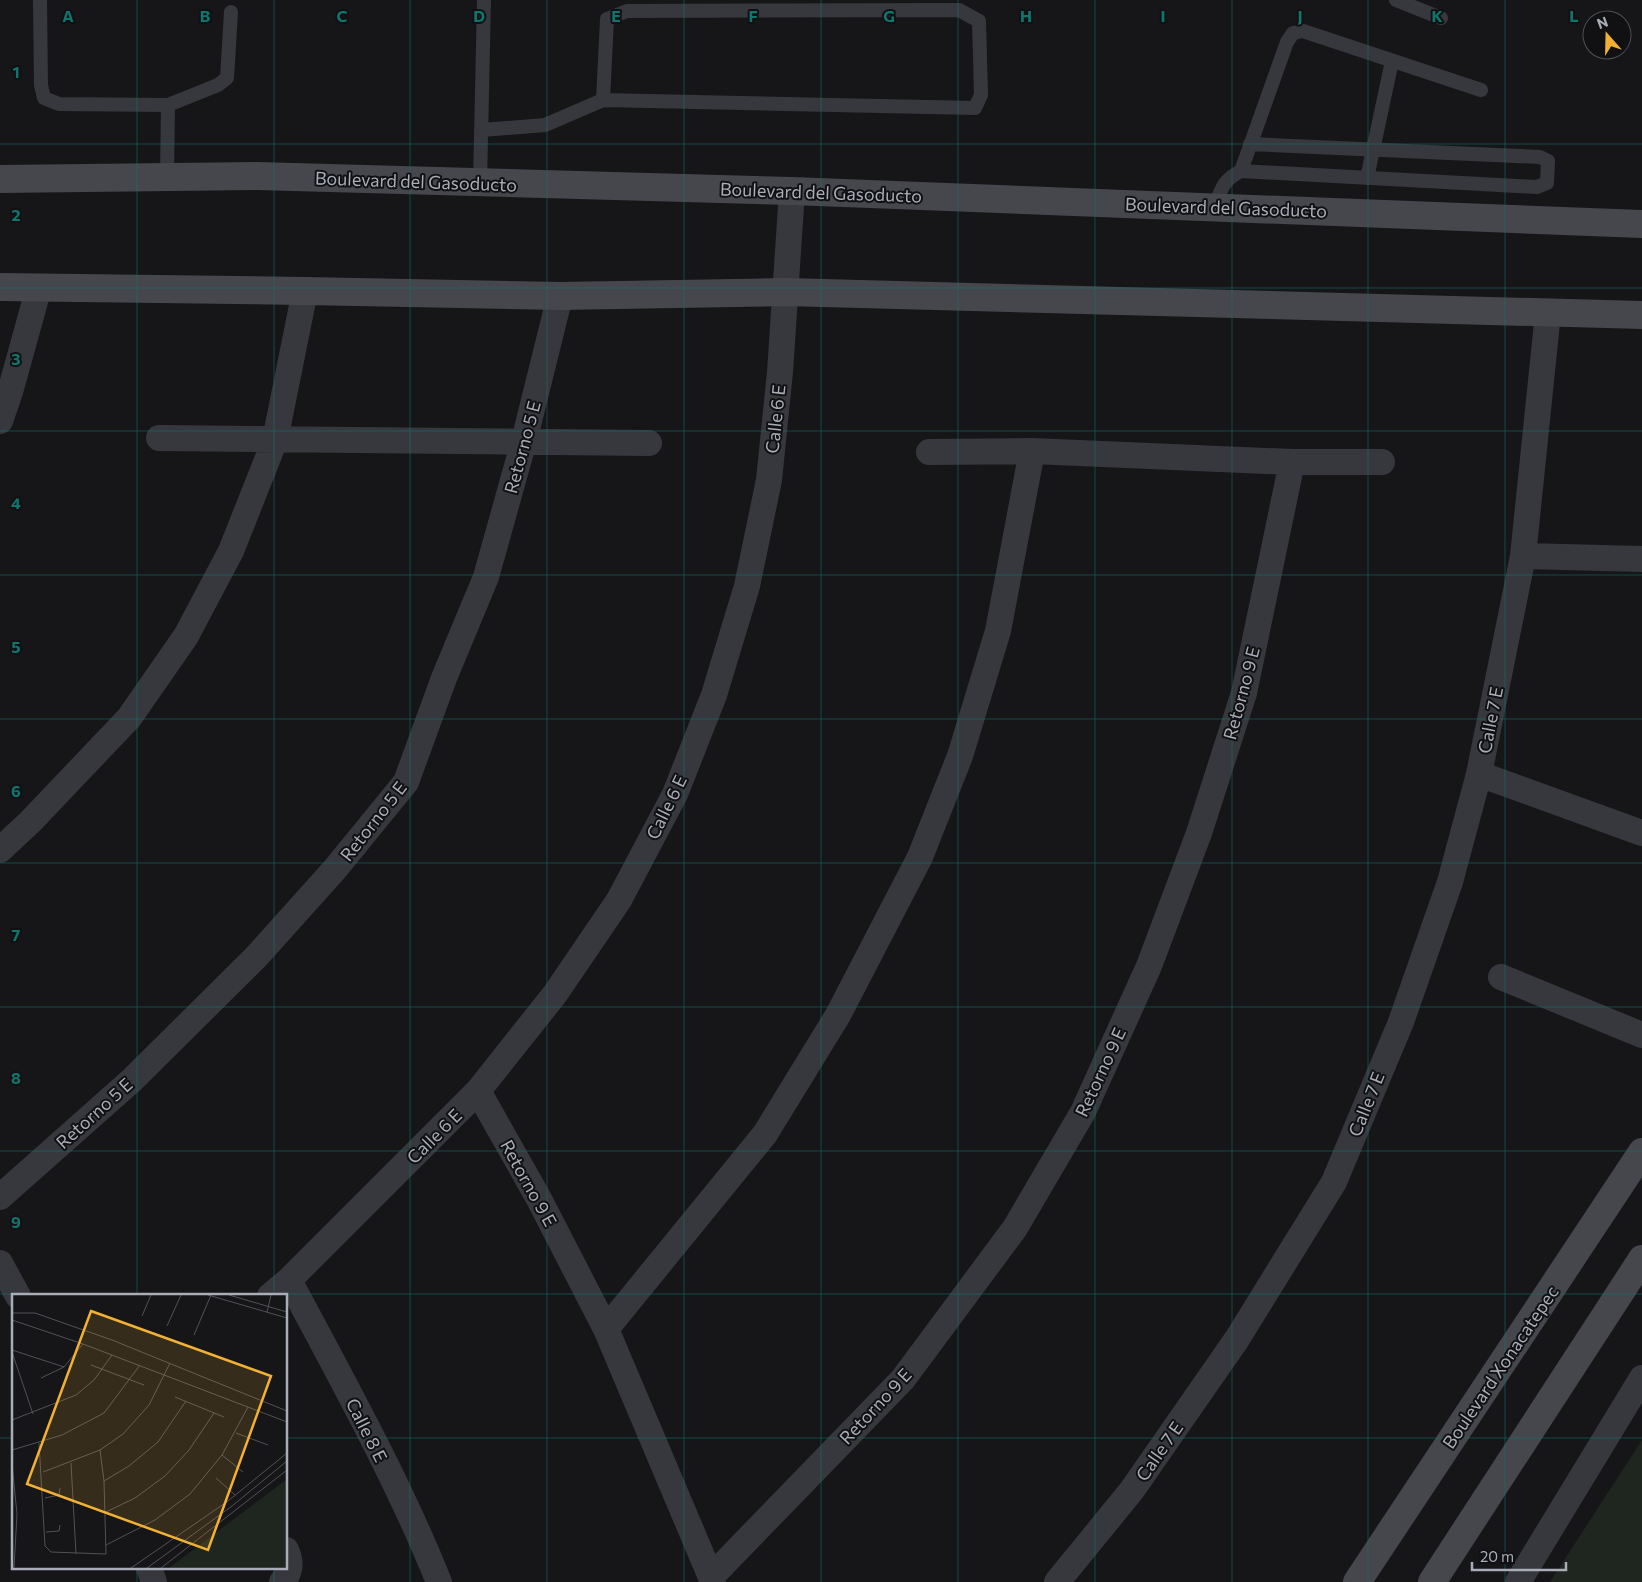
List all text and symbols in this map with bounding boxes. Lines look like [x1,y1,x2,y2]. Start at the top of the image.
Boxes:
text: A [62,6,74,25]
text: B [200,6,211,25]
text: C [337,6,348,25]
text: D [473,6,485,25]
text: E [611,6,621,25]
text: F [748,6,758,25]
text: G [883,6,895,25]
text: H [1020,6,1032,25]
text: I [1160,6,1166,25]
text: J [1297,6,1303,25]
text: K [1431,6,1443,25]
text: L [1569,6,1579,25]
north arrow [1582,10,1632,60]
text: N [1595,13,1610,32]
text: 1 [12,62,20,81]
street label: Boulevard del Gasoducto [315,166,517,196]
street label: Boulevard del Gasoducto [720,177,922,207]
street label: Boulevard del Gasoducto [1125,192,1327,222]
text: 2 [11,205,21,224]
text: 3 [11,349,21,368]
street label: Calle 6 E [760,384,790,454]
street label: Retorno 5 E [499,398,545,496]
text: 4 [11,493,21,512]
text: 5 [11,637,21,656]
street label: Retorno 9 E [1218,644,1264,742]
street label: Calle 7 E [1473,685,1507,755]
street label: Calle 6 E [641,771,691,843]
street label: Retorno 5 E [335,777,411,865]
text: 6 [11,781,21,800]
text: 7 [12,925,21,944]
street label: Retorno 9 E [1070,1024,1130,1120]
text: 8 [11,1068,21,1087]
street label: Calle 7 E [1343,1069,1389,1139]
street label: Retorno 5 E [51,1073,137,1153]
street label: Calle 6 E [402,1104,466,1168]
street label: Retorno 9 E [496,1136,562,1230]
text: 9 [11,1212,21,1231]
street label: Boulevard Xonacatepec [1437,1281,1563,1453]
inset map [12,1294,288,1570]
street label: Retorno 9 E [834,1364,916,1448]
street label: Calle 8 E [342,1394,392,1466]
street label: Calle 7 E [1131,1417,1187,1485]
scale bar [1472,1540,1566,1572]
text: 20 m [1480,1547,1514,1565]

